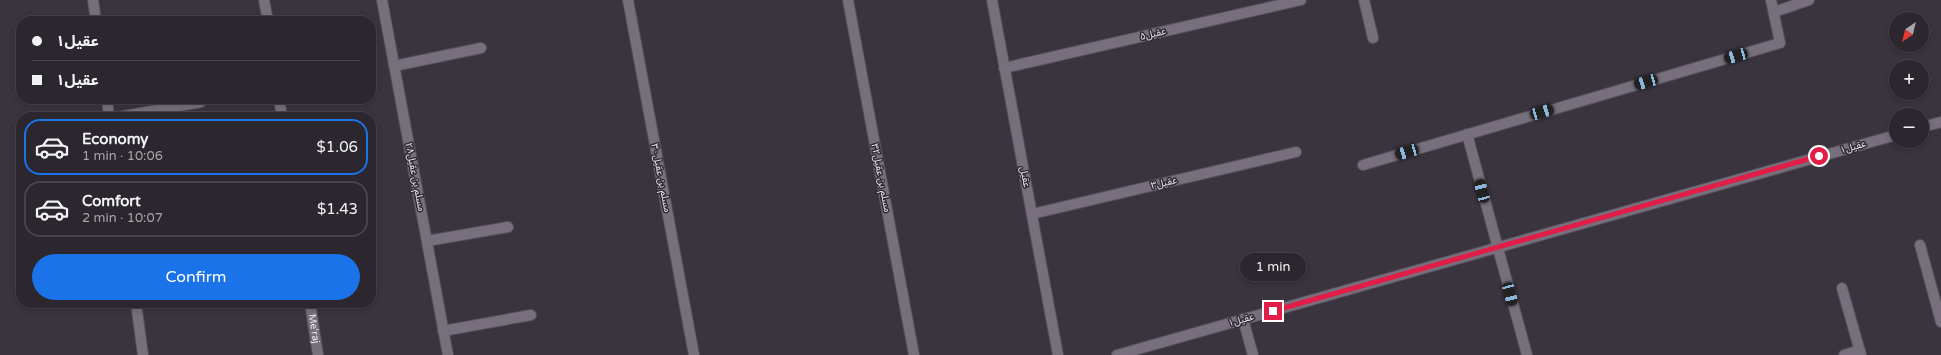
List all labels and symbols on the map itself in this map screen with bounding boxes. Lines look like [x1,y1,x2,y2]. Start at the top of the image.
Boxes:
north arrow [1889,12,1929,52]
street label: عقیل۵ [1139,25,1167,43]
car [1723,47,1749,65]
car [1633,73,1659,91]
car [1529,103,1555,121]
street label: عقیل۱ [1838,138,1868,156]
street label: مسلم بن عقیل۲۸ [401,141,428,213]
street label: مسلم بن عقیل۳۰ [647,142,674,214]
street label: مسلم بن عقیل۳۲ [867,142,894,214]
car [1394,143,1420,161]
route start [1810,147,1828,165]
street label: عقیل [1017,166,1033,188]
street label: عقیل۳ [1150,174,1178,192]
car [1473,178,1491,204]
callout: 1 min [1240,253,1306,281]
car [1501,281,1519,307]
route end [1264,302,1282,320]
street label: عقیل۱ [1226,311,1256,329]
street label: Me'raj [306,313,322,344]

